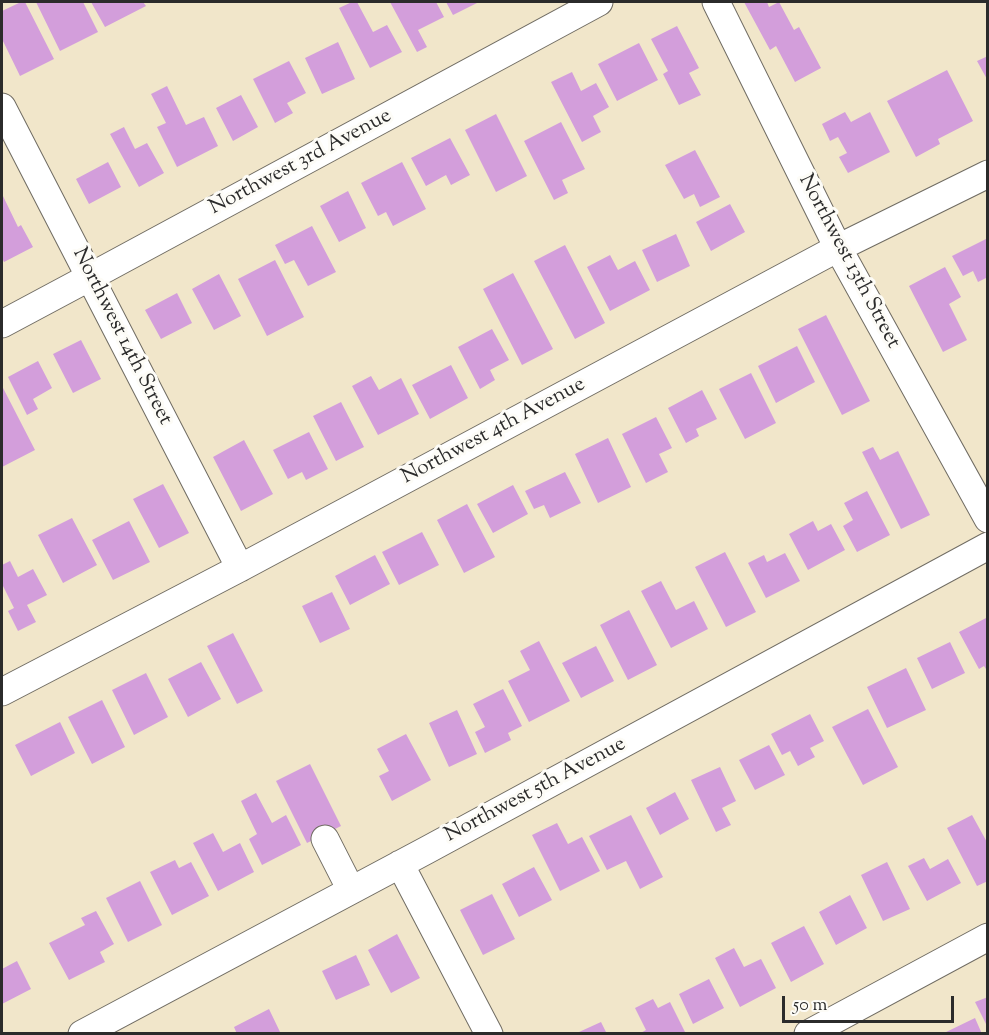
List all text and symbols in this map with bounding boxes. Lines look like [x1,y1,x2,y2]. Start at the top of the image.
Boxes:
street label: Northwest 3rd Avenue [206,104,396,222]
street label: Northwest 13th Street [791,171,905,353]
street label: Northwest 14th Street [65,244,177,430]
street label: Northwest 4th Avenue [398,373,590,491]
street label: Northwest 5th Avenue [441,733,631,849]
scale bar [785,984,958,1022]
text: 50 m [793,993,827,1019]

